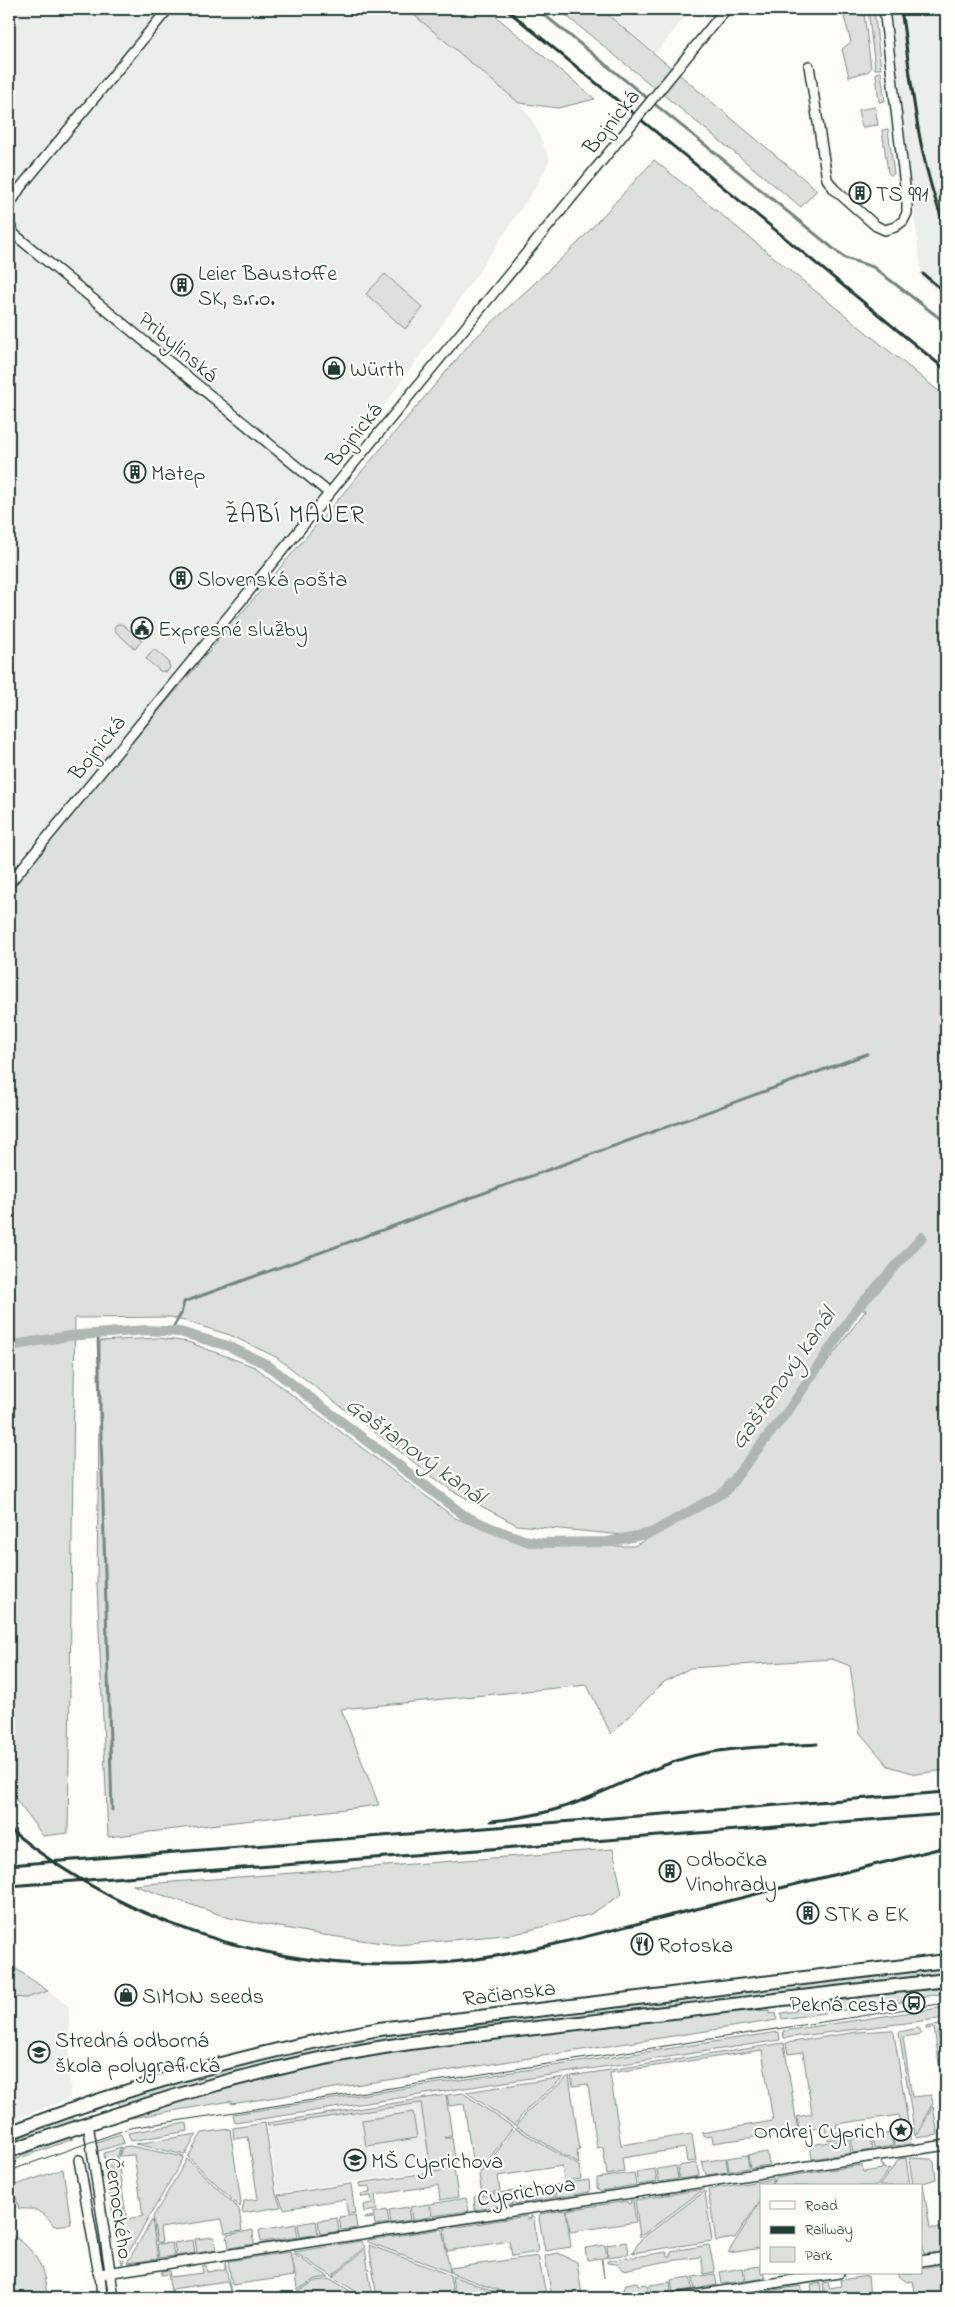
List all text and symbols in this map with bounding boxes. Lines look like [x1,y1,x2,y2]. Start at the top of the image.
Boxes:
street label: Bojnická [575,83,649,163]
place label: TS 991 [876,180,928,212]
building icon: TS 991 [848,181,872,205]
place label: Leier Baustoffe SK, s.r.o. [198,259,337,316]
building icon: Leier Baustoffe SK, s.r.o. [170,273,194,297]
street label: Pribylinská [129,305,224,392]
place label: Würth [350,355,404,387]
shop icon: Würth [322,356,346,380]
street label: Bojnická [318,396,392,476]
place label: Matep [151,459,205,491]
building icon: Matep [123,460,147,484]
district label: ŽABÍ MAJER [225,498,365,534]
place label: Slovenská pošta [197,565,347,597]
building icon: Slovenská pošta [169,566,193,590]
place label: Expresné služby [158,615,308,648]
public building icon: Expresné služby [130,616,154,640]
street label: Bojnická [61,709,135,789]
water label: Gaštanový kanál [722,1299,848,1457]
water label: Gaštanový kanál [337,1389,494,1517]
place label: Odbočka Vinohrady [685,1845,777,1903]
building icon: Odbočka Vinohrady [658,1859,682,1883]
place label: STK a EK [824,1900,909,1932]
building icon: STK a EK [796,1901,820,1925]
place label: Rotoska [658,1931,733,1963]
restaurant icon: Rotoska [630,1932,654,1956]
street label: Račianska [461,1973,558,2017]
place label: SIMON seeds [142,1982,264,2014]
shop icon: SIMON seeds [114,1983,138,2007]
place label: Pekná cesta [790,1990,898,2022]
bus stop icon: Pekná cesta [902,1991,926,2015]
place label: Stredná odborná škola polygrafická [55,2026,220,2084]
school or university icon: Stredná odborná škola polygrafická [27,2040,51,2064]
place label: Ondrej Cyprich [753,2117,885,2150]
place icon: Ondrej Cyprich [889,2118,913,2142]
place label: MŠ Cyprichova [371,2147,503,2180]
school or university icon: MŠ Cyprichova [343,2148,367,2172]
street label: Černockého [94,2156,140,2261]
street label: Cyprichova [475,2169,578,2218]
legend [760,2184,922,2274]
text: Road [805,2195,838,2217]
text: Railway [805,2219,853,2242]
text: Park [805,2245,833,2267]

